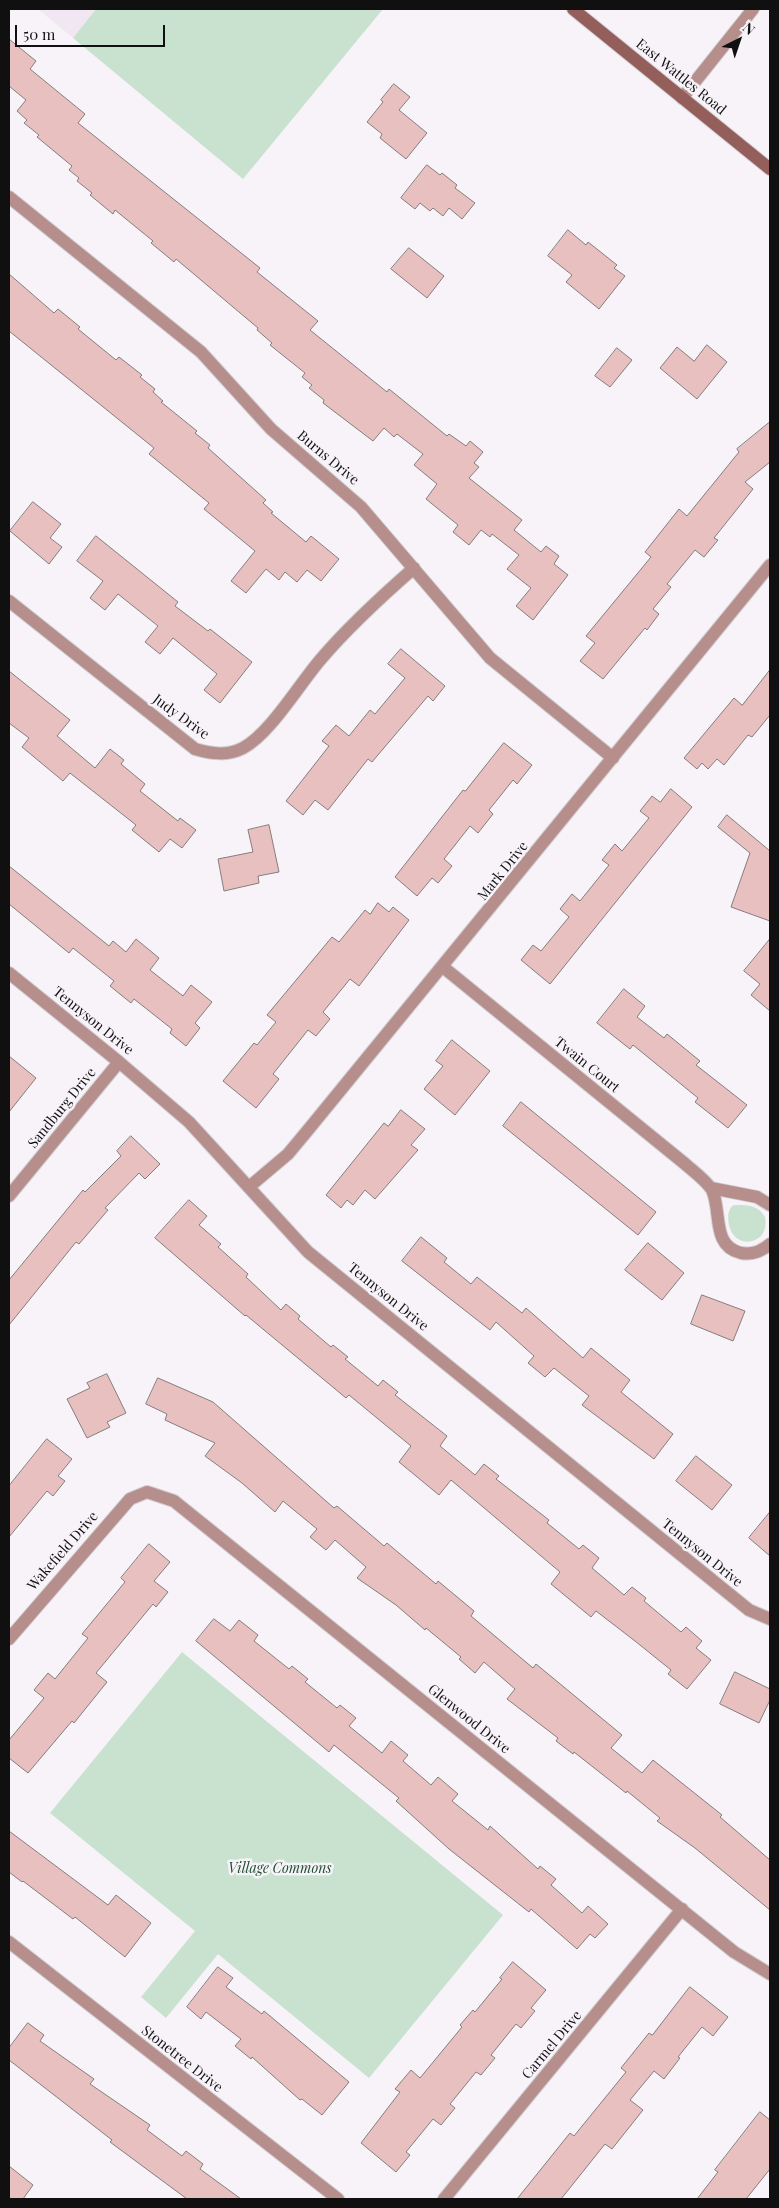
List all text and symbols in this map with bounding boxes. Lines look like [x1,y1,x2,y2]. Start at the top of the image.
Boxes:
scale bar [18,15,168,47]
north arrow [714,15,764,65]
text: N [739,18,759,39]
text: 50 m [23,24,55,44]
street label: East Wattles Road [633,36,729,118]
street label: Burns Drive [294,427,362,489]
street label: Judy Drive [150,691,212,743]
street label: Mark Drive [474,838,532,904]
street label: Tennyson Drive [49,983,137,1059]
street label: Twain Court [551,1034,623,1096]
street label: Sandburg Drive [25,1064,99,1152]
street label: Tennyson Drive [344,1259,432,1335]
street label: Wakefield Drive [24,1508,102,1594]
street label: Tennyson Drive [658,1515,746,1591]
street label: Glenwood Drive [425,1681,513,1757]
park label: Village Commons [228,1861,332,1877]
street label: Carmel Drive [519,2007,585,2083]
street label: Stonetree Drive [138,2022,226,2096]

